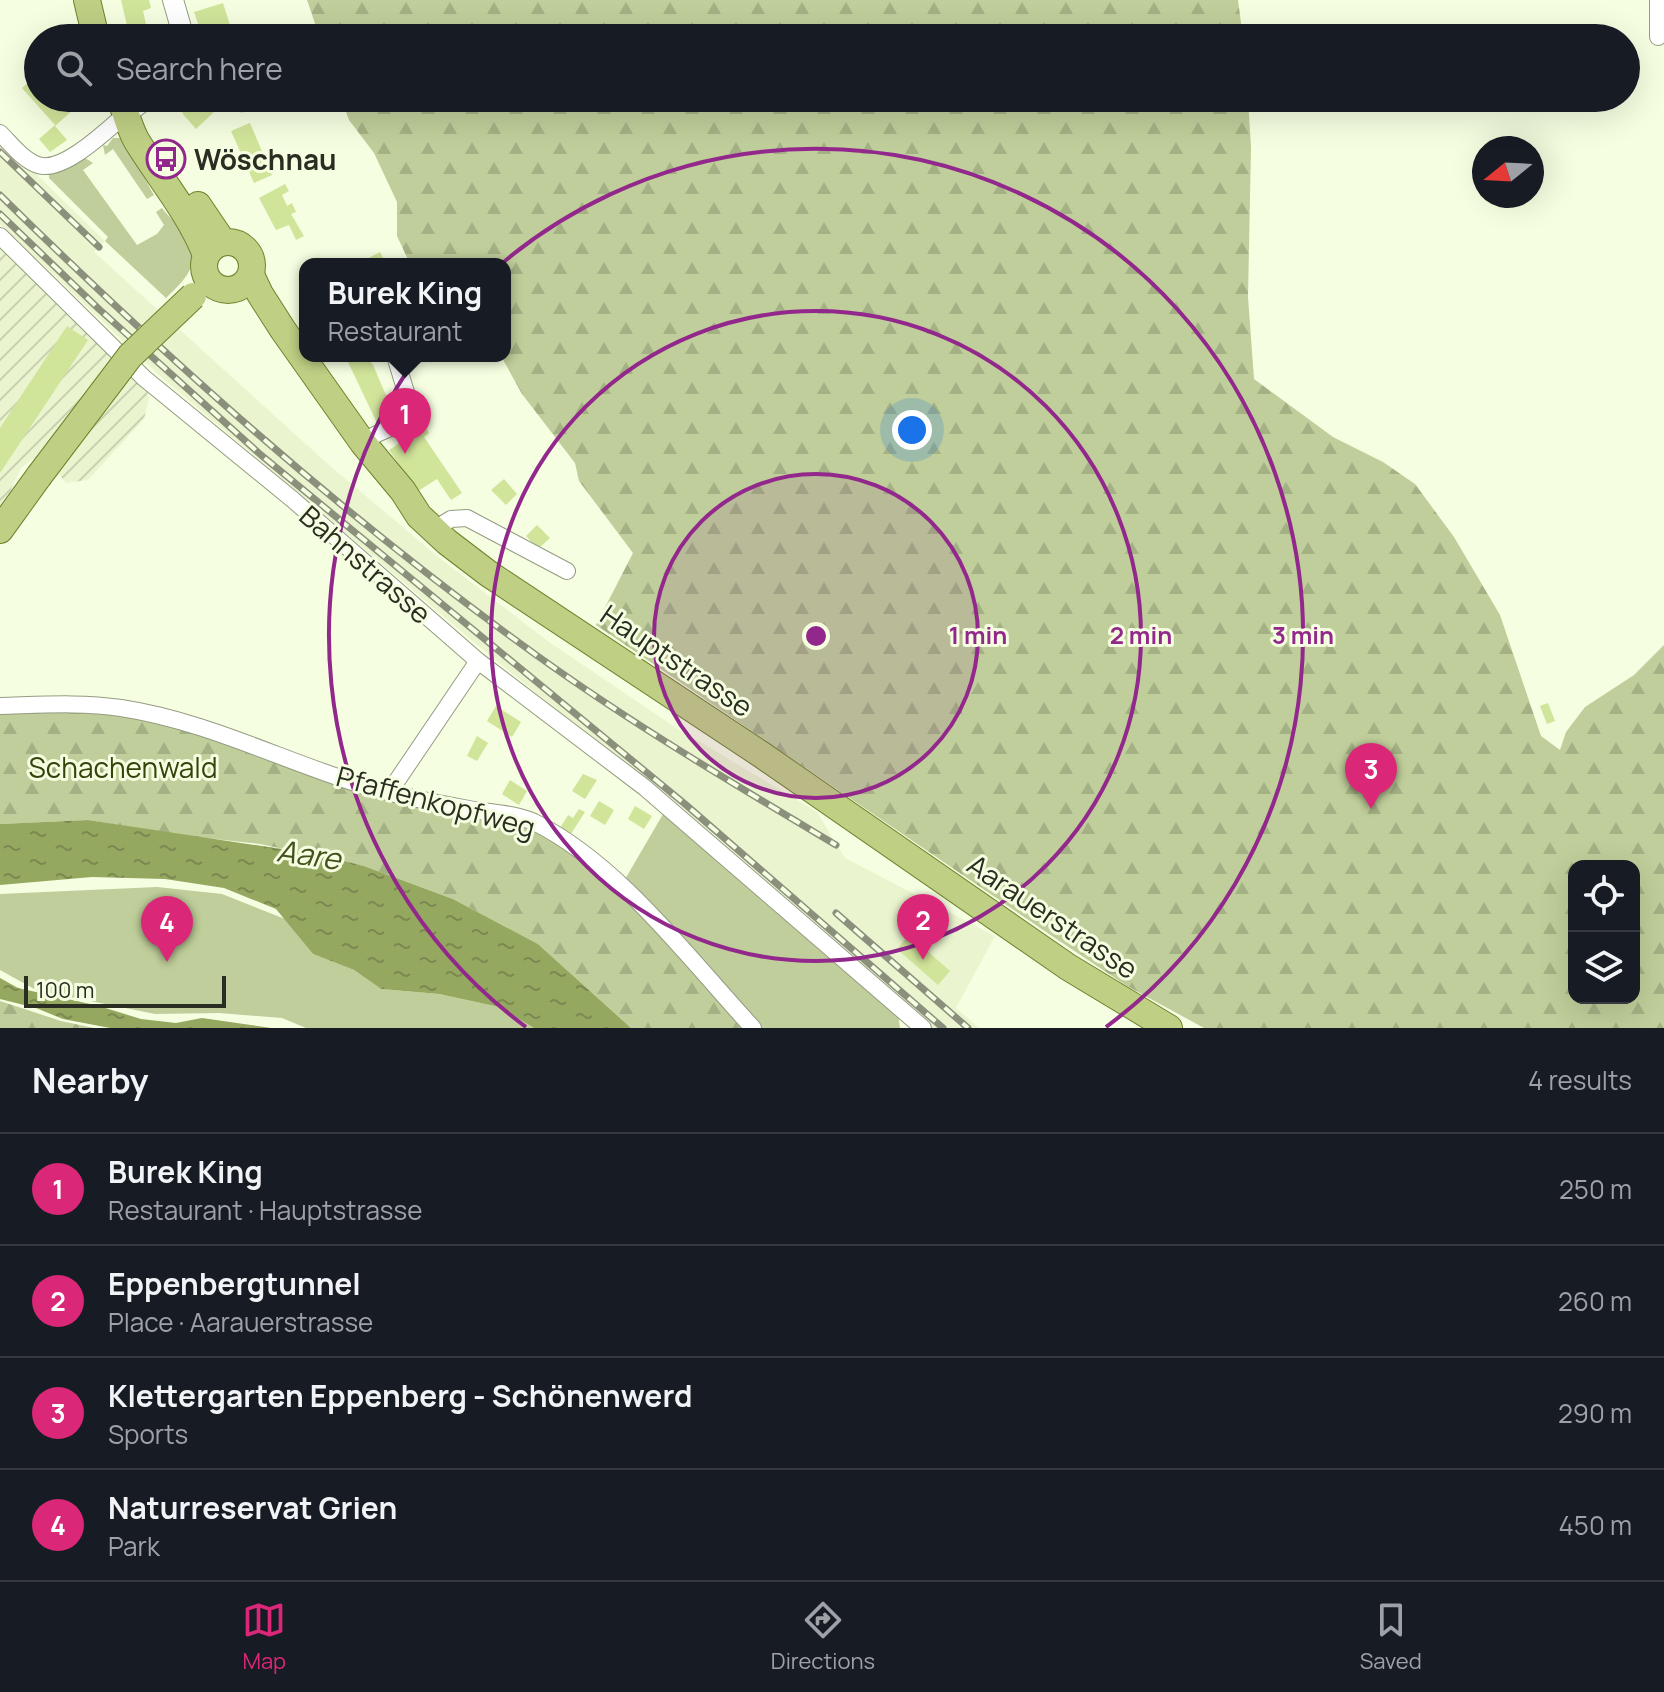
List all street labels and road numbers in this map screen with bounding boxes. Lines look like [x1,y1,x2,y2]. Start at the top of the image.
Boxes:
street label: Bahnstrasse [292,496,440,632]
street label: Hauptstrasse [593,595,761,725]
street label: Pfaffenkopfweg [332,756,540,846]
street label: Aarauerstrasse [960,845,1146,987]

